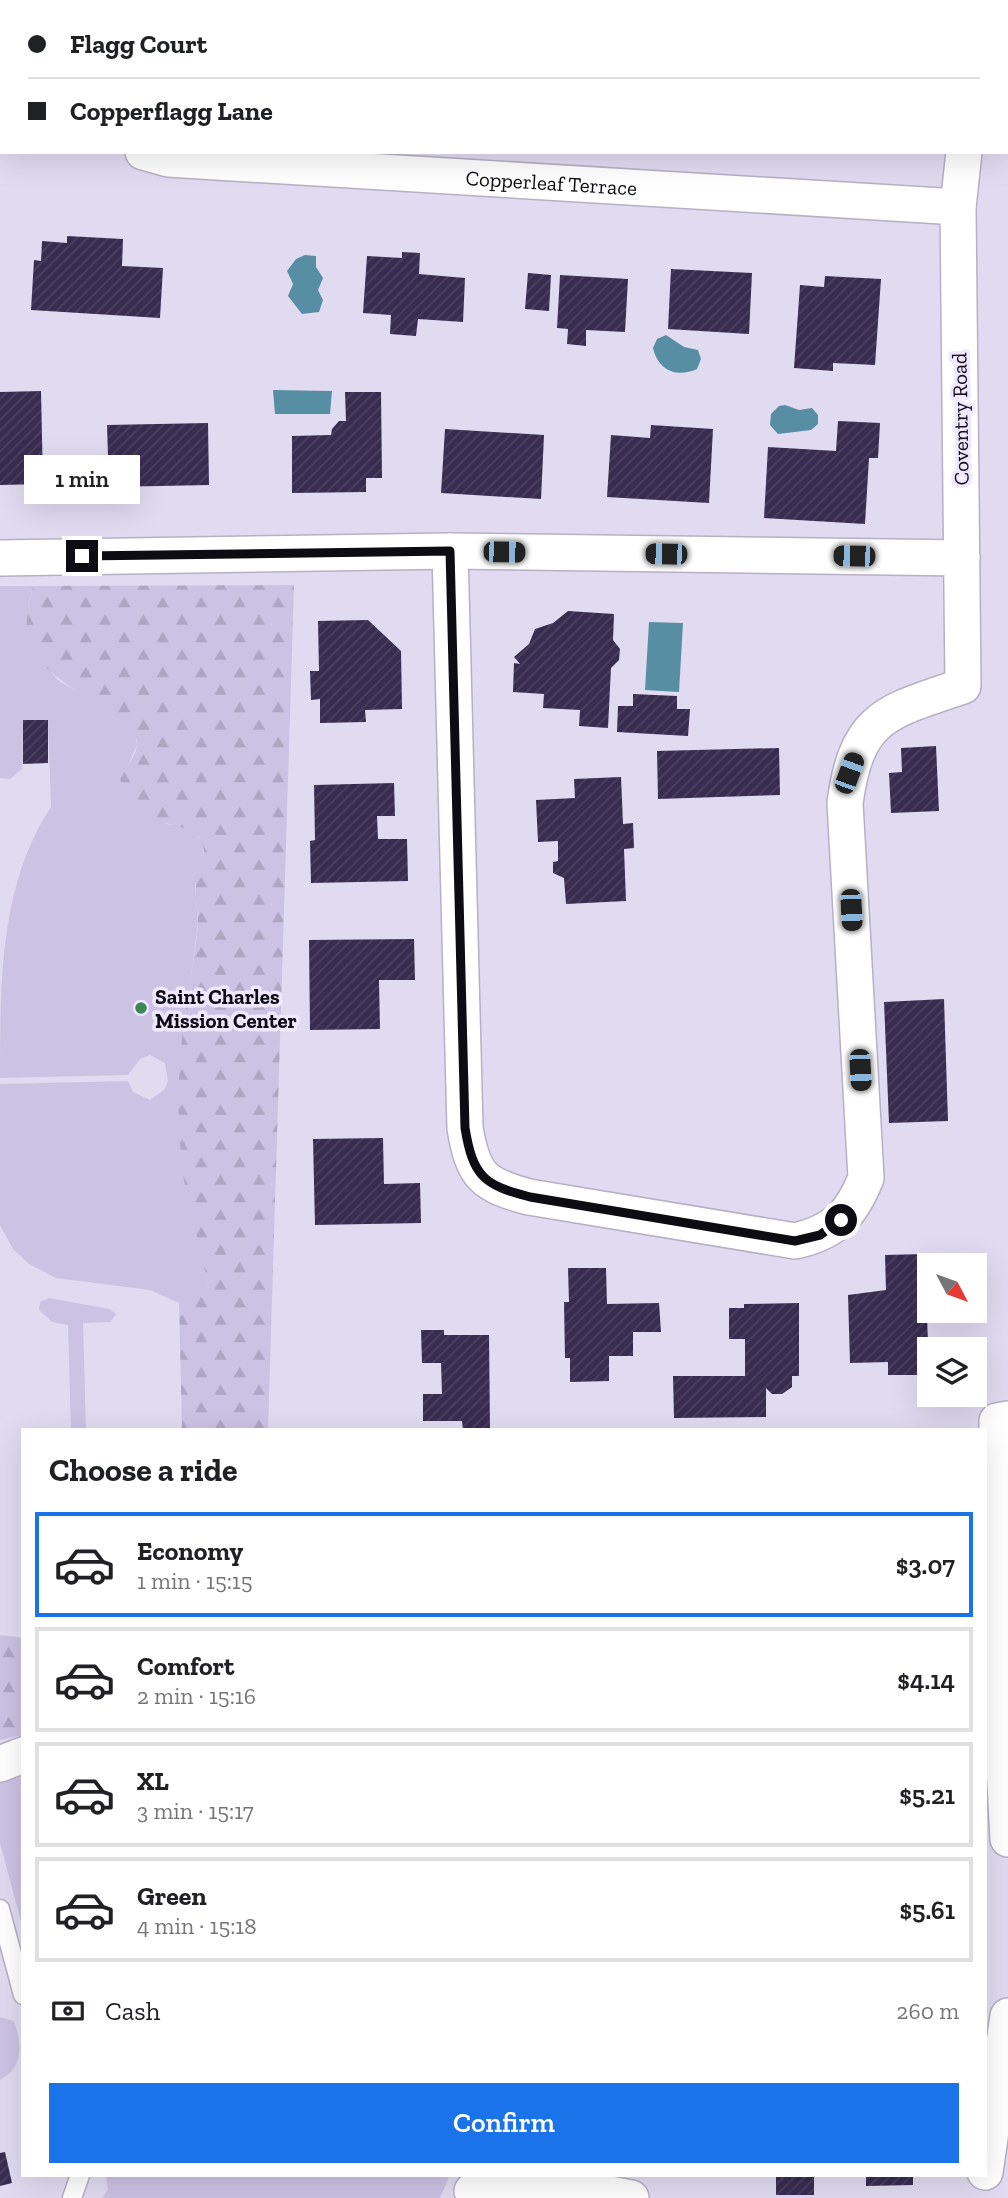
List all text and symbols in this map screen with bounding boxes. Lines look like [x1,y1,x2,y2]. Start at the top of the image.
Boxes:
text: Flagg Court [70,28,207,60]
text: Copperflagg Lane [70,95,273,127]
street label: Copperleaf Terrace [465,165,638,200]
street label: Coventry Road [946,352,974,486]
callout: 1 min [24,454,140,504]
text: 1 min [55,465,109,493]
route end [66,540,98,572]
car [483,541,526,563]
car [645,543,688,565]
car [833,545,876,567]
car [832,750,867,796]
car [840,888,863,932]
place label: Saint Charles Mission Center [155,984,297,1033]
marker: Saint Charles Mission Center [133,1000,149,1016]
car [849,1048,872,1092]
route start [825,1204,857,1236]
north arrow [917,1253,987,1323]
map controls [917,1253,987,1407]
button: layers [917,1337,987,1407]
text: Choose a ride [49,1451,237,1489]
icon: car [53,1533,116,1596]
text: Economy [137,1535,243,1567]
text: $3.07 [896,1549,955,1581]
text: 1 min · 15:15 [137,1567,252,1595]
icon: car [53,1648,116,1711]
text: Comfort [137,1650,234,1682]
text: $4.14 [897,1664,955,1696]
text: 2 min · 15:16 [137,1682,256,1710]
icon: car [53,1763,116,1826]
text: XL [137,1765,169,1797]
text: $5.21 [899,1779,955,1811]
text: 3 min · 15:17 [137,1797,254,1825]
icon: car [53,1878,116,1941]
text: Green [137,1880,207,1912]
text: $5.61 [899,1894,955,1926]
text: 4 min · 15:18 [137,1912,257,1940]
icon: cash [49,1992,87,2030]
text: Cash [105,1995,160,2027]
text: 260 m [897,1997,959,2025]
button: Confirm [49,2083,959,2163]

